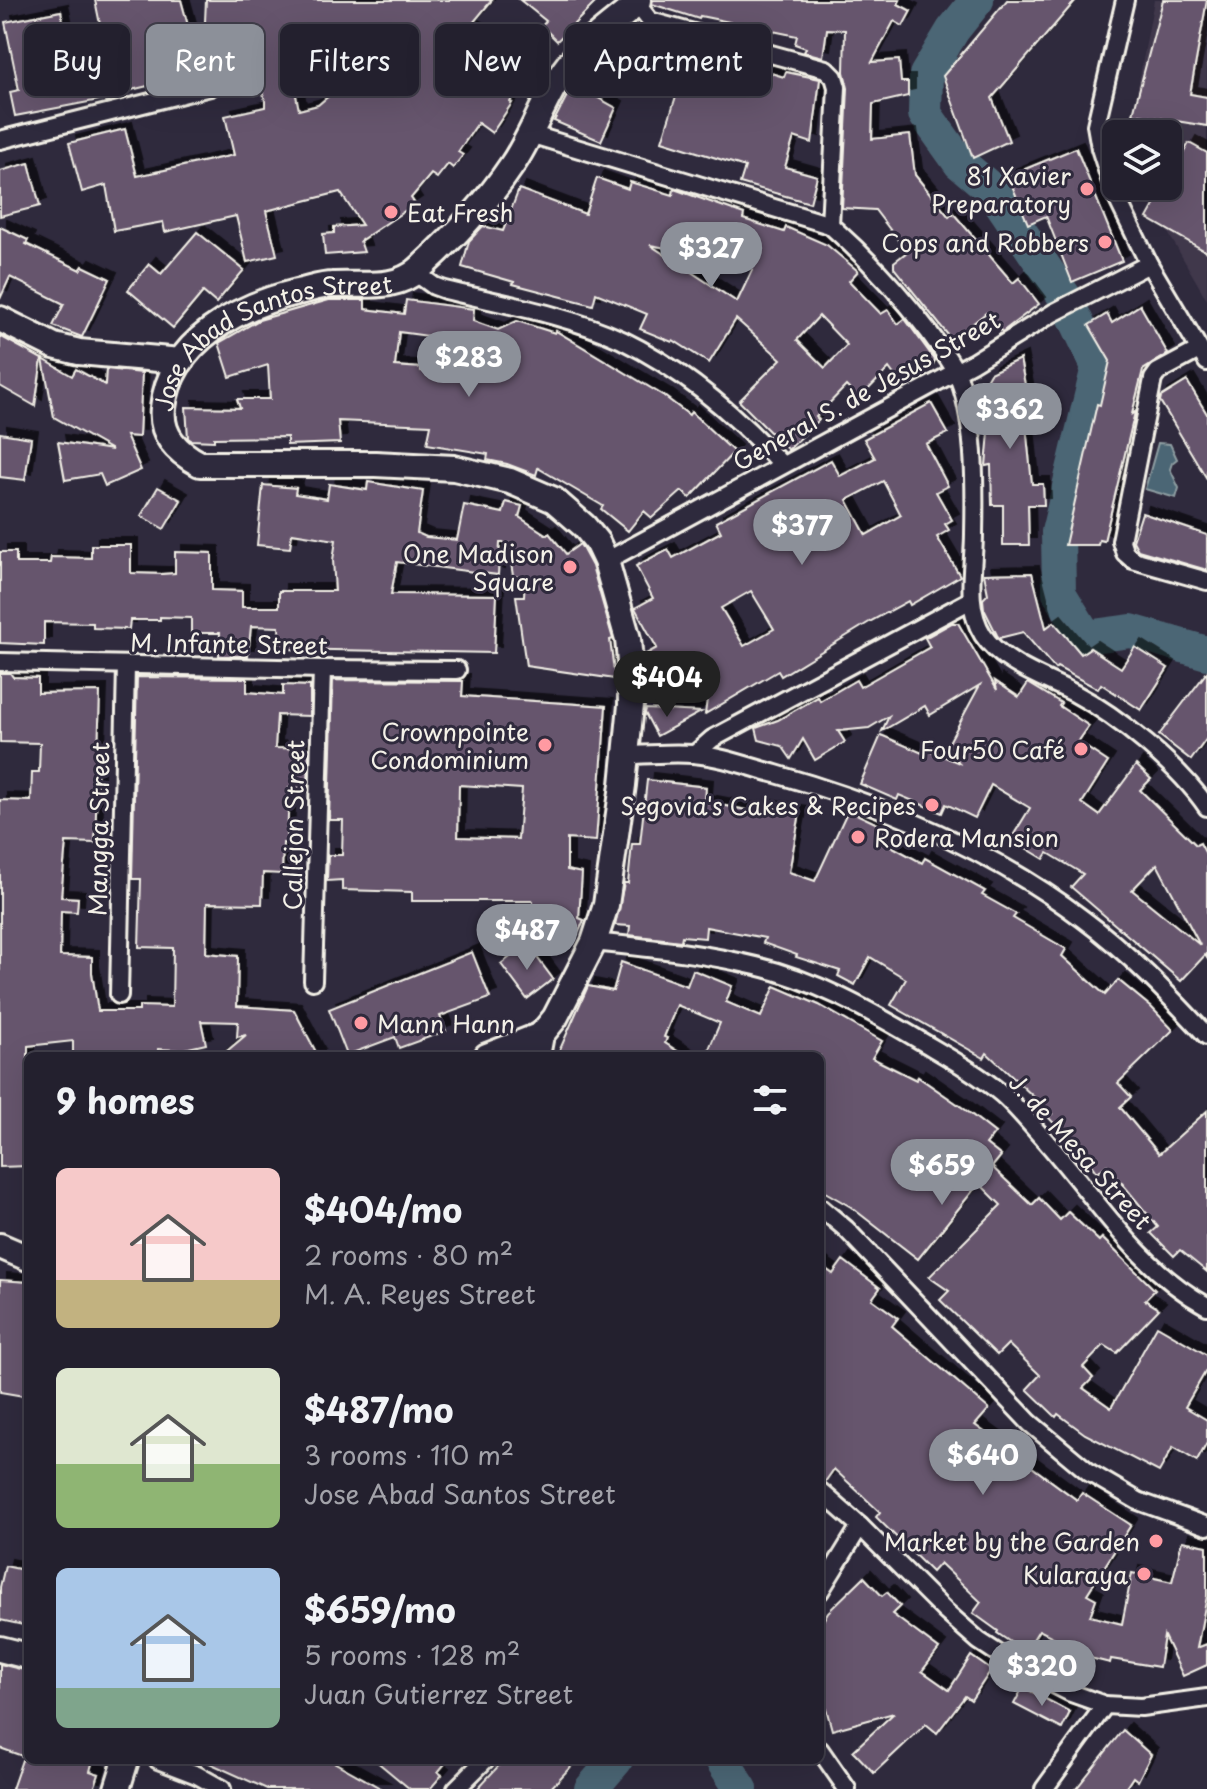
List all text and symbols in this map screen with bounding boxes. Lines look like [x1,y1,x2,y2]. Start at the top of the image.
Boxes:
chip: Buy [24,24,130,96]
chip: Rent [146,24,264,96]
chip: Filters [280,24,419,96]
chip: New [435,24,549,96]
chip: Apartment [565,24,771,96]
map controls [1102,120,1182,200]
button: layers [1102,120,1182,200]
place label: 81 Xavier Preparatory [931,157,1071,221]
marker: 81 Xavier Preparatory [1078,180,1096,198]
place label: Eat Fresh [407,194,513,230]
marker: Eat Fresh [382,203,400,221]
pin: $327 [664,222,758,290]
place label: Cops and Robbers [881,224,1089,260]
text: $327 [678,228,744,267]
marker: Cops and Robbers [1096,233,1114,251]
street label: Jose Abad Santos Street [145,265,395,414]
street label: General S. de Jesus Street [725,301,1007,479]
pin: $283 [422,331,516,399]
text: $283 [435,337,503,376]
pin: $362 [963,383,1057,451]
text: $362 [976,389,1044,428]
pin: $377 [755,499,849,567]
text: $377 [771,505,833,544]
place label: One Madison Square [403,535,554,599]
marker: One Madison Square [561,558,579,576]
street label: M. Infante Street [130,623,328,663]
pin: $404 [620,651,714,719]
text: $404 [631,657,703,696]
place label: Crownpointe Condominium [370,713,529,777]
place label: Four50 Café [920,731,1065,767]
marker: Crownpointe Condominium [536,736,554,754]
street label: Callejon Street [274,739,312,911]
marker: Four50 Café [1072,740,1090,758]
street label: Mangga Street [78,741,118,916]
place label: Segovia's Cakes & Recipes [620,787,916,823]
marker: Segovia's Cakes & Recipes [923,796,941,814]
place label: Rodera Mansion [874,819,1059,855]
marker: Rodera Mansion [849,828,867,846]
pin: $487 [480,904,574,972]
text: $487 [495,910,560,949]
place label: Mann Hann [377,1005,515,1041]
marker: Mann Hann [352,1014,370,1032]
street label: J. de Mesa Street [1001,1065,1161,1237]
text: 9 homes [56,1074,195,1126]
icon: filters [748,1078,792,1122]
pin: $659 [895,1139,989,1207]
text: $659 [909,1145,975,1184]
text: $404/mo [304,1183,462,1235]
icon: home [120,1200,216,1296]
text: 2 rooms · 80 m² [304,1235,513,1274]
text: M. A. Reyes Street [304,1274,536,1313]
text: $487/mo [304,1383,453,1435]
icon: home [120,1400,216,1496]
pin: $640 [936,1429,1030,1497]
text: 3 rooms · 110 m² [304,1435,514,1474]
text: $640 [947,1435,1019,1474]
text: Jose Abad Santos Street [304,1474,616,1513]
place label: Market by the Garden [884,1523,1140,1559]
marker: Market by the Garden [1147,1532,1165,1550]
place label: Kularaya [1023,1556,1128,1592]
marker: Kularaya [1135,1565,1153,1583]
text: $659/mo [304,1583,456,1635]
icon: home [120,1600,216,1696]
text: 5 rooms · 128 m² [304,1635,520,1674]
pin: $320 [995,1640,1089,1708]
text: $320 [1007,1646,1077,1685]
text: Juan Gutierrez Street [304,1674,573,1713]

